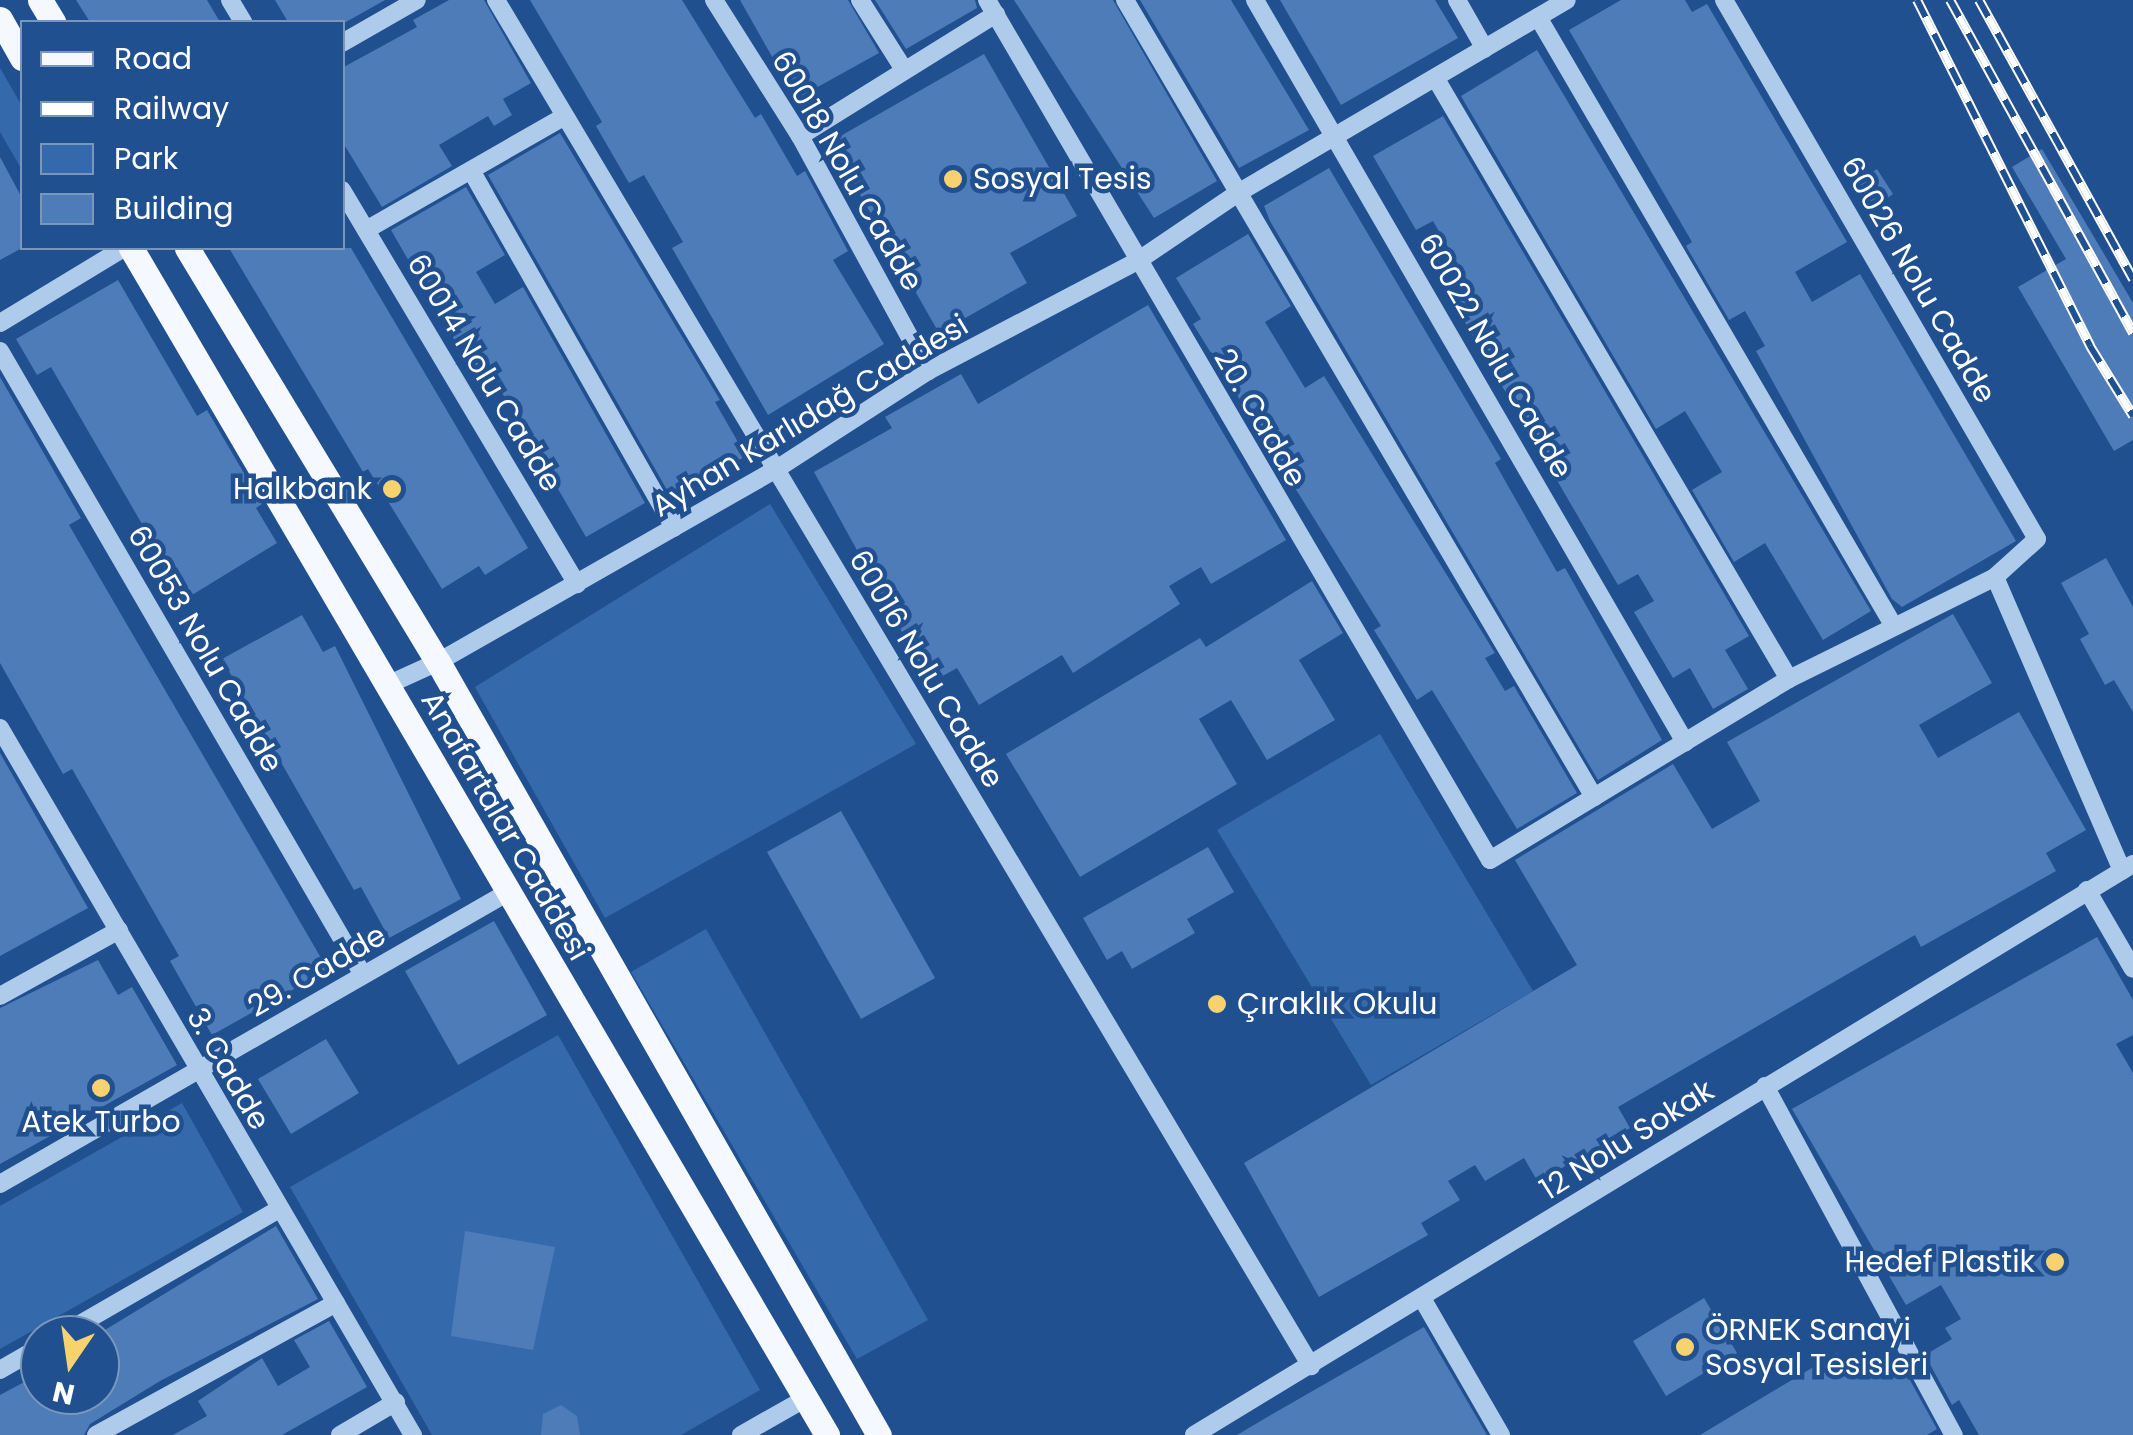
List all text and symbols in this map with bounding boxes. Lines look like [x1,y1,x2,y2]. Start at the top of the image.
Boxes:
legend [20,20,345,250]
text: Road [114,37,192,80]
street label: 60018 Nolu Cadde [764,45,930,297]
text: Railway [114,87,229,130]
text: Park [114,137,178,180]
street label: 60026 Nolu Cadde [1833,150,2003,410]
place label: Sosyal Tesis [973,161,1152,197]
marker: Sosyal Tesis [942,168,964,190]
text: Building [114,187,234,230]
street label: 60022 Nolu Cadde [1410,227,1580,485]
street label: 60014 Nolu Cadde [399,248,569,498]
street label: Ayhan Karlıdağ Caddesi [645,307,975,525]
street label: 20. Cadde [1206,343,1314,493]
place label: Halkbank [233,471,372,507]
marker: Halkbank [381,478,403,500]
street label: 60053 Nolu Cadde [120,519,290,779]
street label: 60016 Nolu Cadde [841,544,1011,794]
street label: Anafartalar Caddesi [413,685,597,967]
street label: 29. Cadde [242,917,392,1025]
place label: Çıraklık Okulu [1237,986,1437,1022]
marker: Çıraklık Okulu [1206,993,1228,1015]
street label: 3. Cadde [179,1002,277,1136]
street label: 12 Nolu Sokak [1534,1072,1720,1208]
marker: Atek Turbo [90,1077,112,1099]
place label: Atek Turbo [21,1104,181,1140]
place label: Hedef Plastik [1844,1244,2035,1280]
marker: Hedef Plastik [2044,1251,2066,1273]
place label: ÖRNEK Sanayi Sosyal Tesisleri [1705,1312,1928,1382]
north arrow [20,1315,120,1415]
marker: ÖRNEK Sanayi Sosyal Tesisleri [1674,1336,1696,1358]
text: N [49,1371,78,1414]

